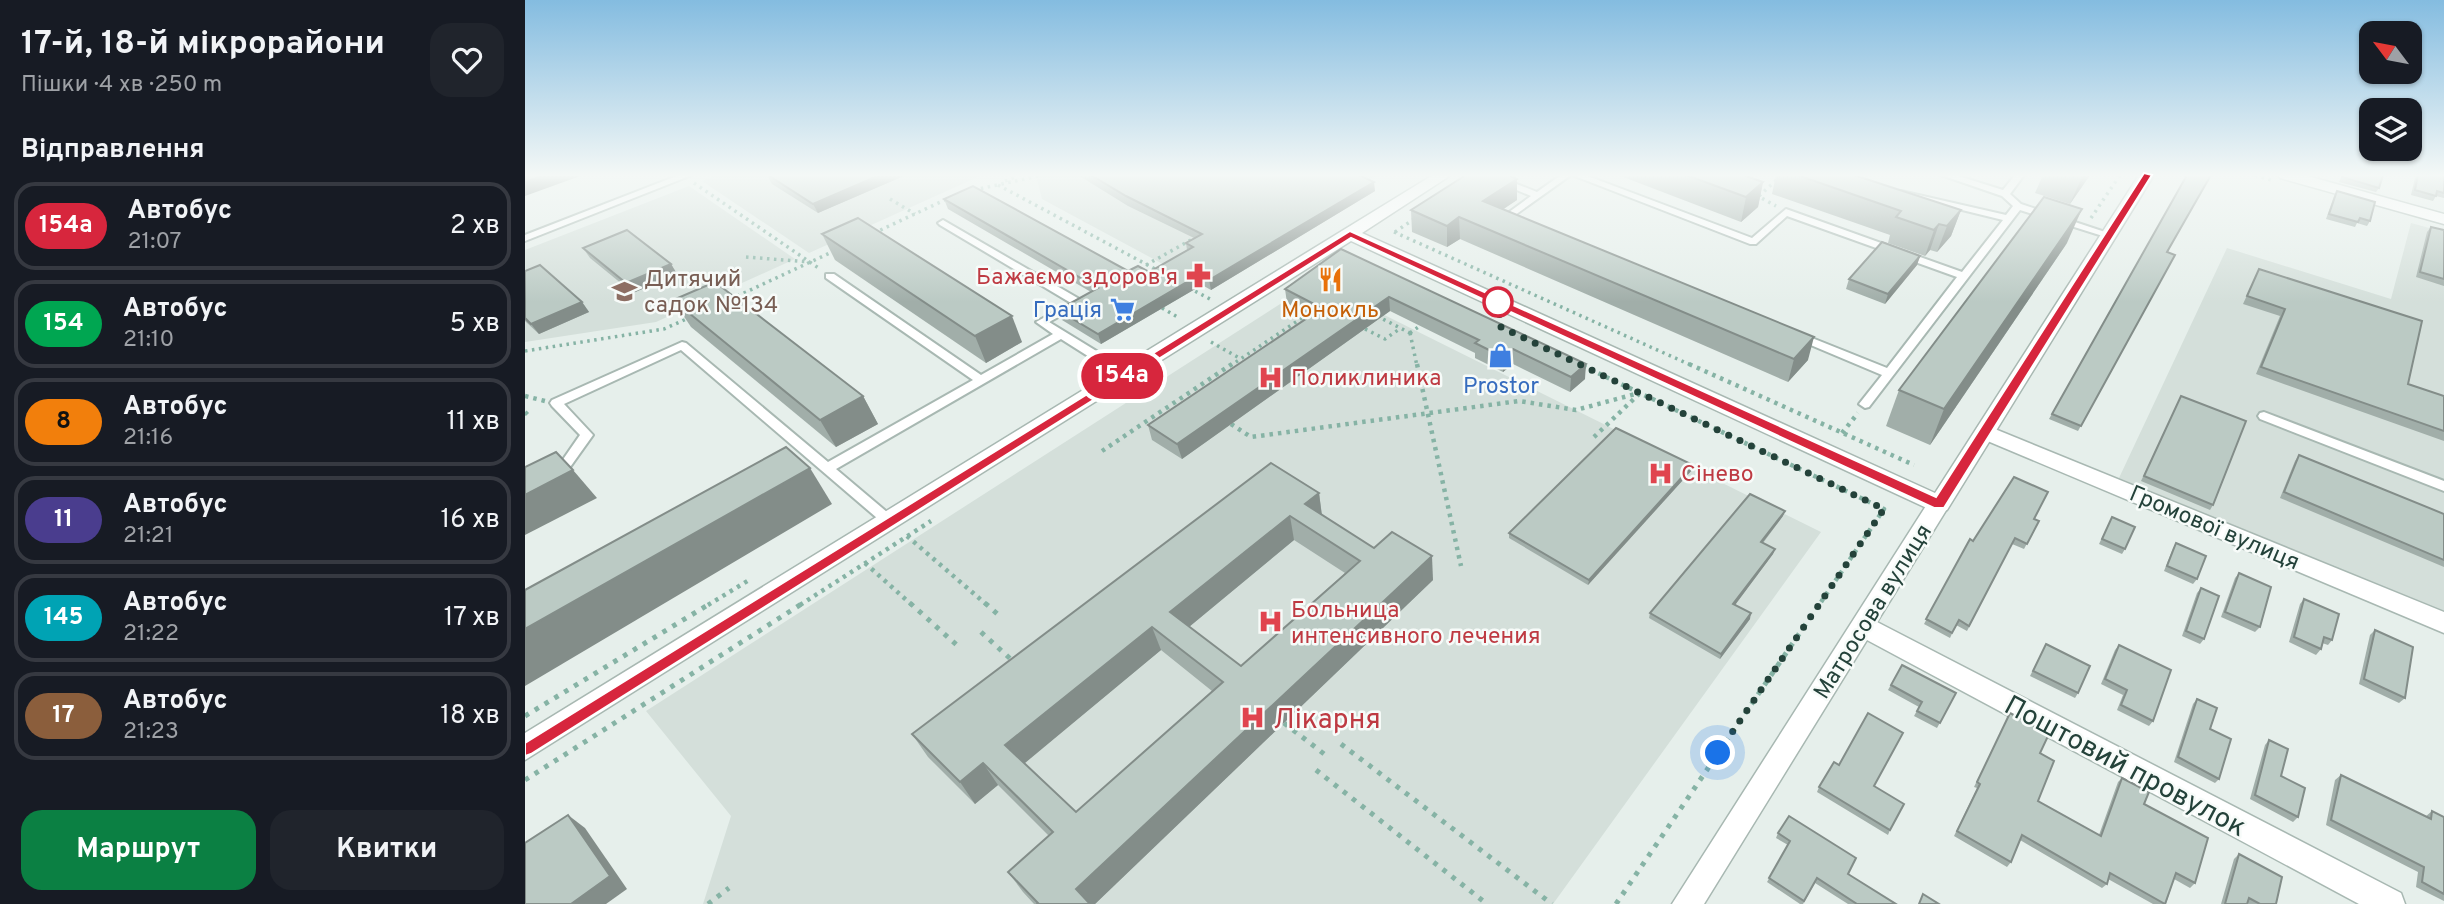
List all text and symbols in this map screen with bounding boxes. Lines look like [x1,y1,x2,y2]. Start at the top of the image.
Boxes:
north arrow [2359,21,2422,84]
map controls [2359,21,2422,161]
button: heart [430,23,504,97]
text: 17-й, 18-й мікрорайони [21,24,385,66]
text: Пішки · 4 хв · 250 m [21,71,222,100]
button: layers [2359,98,2422,161]
text: Відправлення [21,134,204,167]
text: Автобус [128,195,232,228]
text: 2 хв [450,210,500,243]
text: 154а [39,211,93,241]
text: 21:07 [128,228,181,257]
pharmacy icon: Бажаємо здоров'я [1184,262,1212,290]
place label: Бажаємо здоров'я [976,264,1178,293]
restaurant icon: Монокль [1316,265,1344,293]
place label: Дитячий садок №134 [644,266,778,321]
school or university icon: Дитячий садок №134 [610,277,638,305]
unlabelled marker [1483,287,1513,317]
text: Автобус [123,293,228,326]
supermarket icon: Грація [1108,295,1136,323]
place label: Грація [1033,297,1102,326]
place label: Монокль [1281,297,1379,326]
text: 5 хв [450,308,500,341]
text: 154 [43,309,84,339]
text: 21:10 [123,326,174,355]
shop icon: Prostor [1487,341,1515,369]
line badge: 154а [1073,353,1171,399]
text: 154а [1095,361,1149,391]
hospital icon: Поликлиника [1257,363,1285,391]
place label: Поликлиника [1291,365,1441,394]
place label: Prostor [1463,373,1539,402]
text: Автобус [123,391,228,424]
text: 11 хв [446,406,500,439]
text: 8 [56,407,71,437]
text: 21:16 [123,424,173,453]
hospital icon: Сінево [1647,459,1675,487]
place label: Сінево [1681,461,1754,490]
street label: Громової вулиця [2125,480,2303,578]
text: Автобус [123,489,228,522]
text: 16 хв [441,504,500,537]
text: 11 [54,505,73,535]
street label: Матросова вулиця [1809,519,1940,705]
text: 21:21 [123,522,174,551]
text: Автобус [123,587,228,620]
place label: Больница интенсивного лечения [1291,597,1541,652]
text: 17 хв [444,602,500,635]
text: 145 [44,603,83,633]
hospital icon: Больница интенсивного лечения [1257,608,1285,636]
text: 21:22 [123,620,179,649]
text: Автобус [123,685,228,718]
street label: Поштовий провулок [1997,689,2252,847]
text: 18 хв [440,700,500,733]
text: 17 [52,701,75,731]
place label: Лікарня [1273,703,1381,739]
hospital icon: Лікарня [1239,704,1267,732]
text: 21:23 [123,718,179,747]
your location [1700,735,1735,770]
button: Маршрут [21,810,256,890]
button: Квитки [270,810,504,890]

